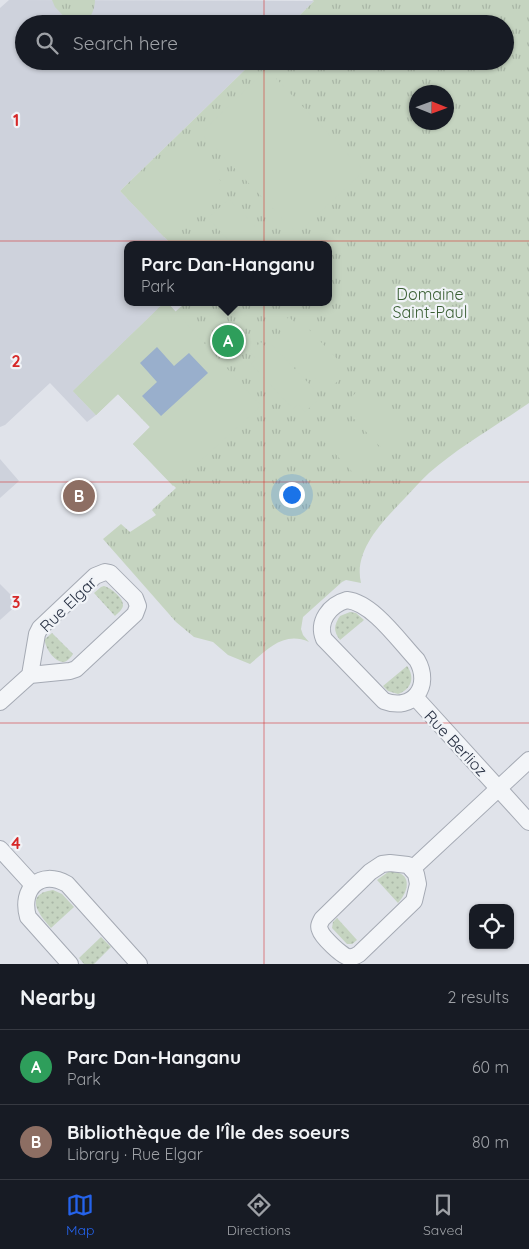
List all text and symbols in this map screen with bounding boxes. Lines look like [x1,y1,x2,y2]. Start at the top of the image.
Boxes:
search box [15,15,514,70]
icon: search [33,29,61,57]
text: Search here [73,31,178,55]
north arrow [409,85,454,130]
text: 1 [13,110,19,130]
popup [124,241,332,306]
text: Parc Dan-Hanganu [141,252,315,276]
text: Park [141,276,175,296]
park label: Domaine Saint-Paul [393,284,467,322]
pin: A [212,322,244,360]
text: 2 [11,351,21,371]
pin: B [63,477,95,515]
your location [279,482,305,508]
street label: Rue Elgar [35,572,101,636]
text: 3 [12,592,20,612]
street label: Rue Berlioz [420,706,492,780]
text: 4 [11,833,21,853]
map controls [469,904,514,949]
button: locate [469,904,514,949]
text: Nearby [20,984,96,1010]
text: 2 results [447,987,509,1007]
text: Parc Dan-Hanganu [67,1045,241,1069]
text: A [31,1057,41,1077]
text: 60 m [472,1057,509,1077]
text: Park [67,1069,101,1089]
text: Bibliothèque de l'Île des soeurs [67,1120,350,1144]
text: B [31,1132,41,1152]
text: 80 m [472,1132,509,1152]
text: Library · Rue Elgar [67,1144,203,1164]
tab: Map [66,1191,95,1239]
tab: Directions [227,1191,291,1239]
tab: Saved [423,1191,463,1239]

